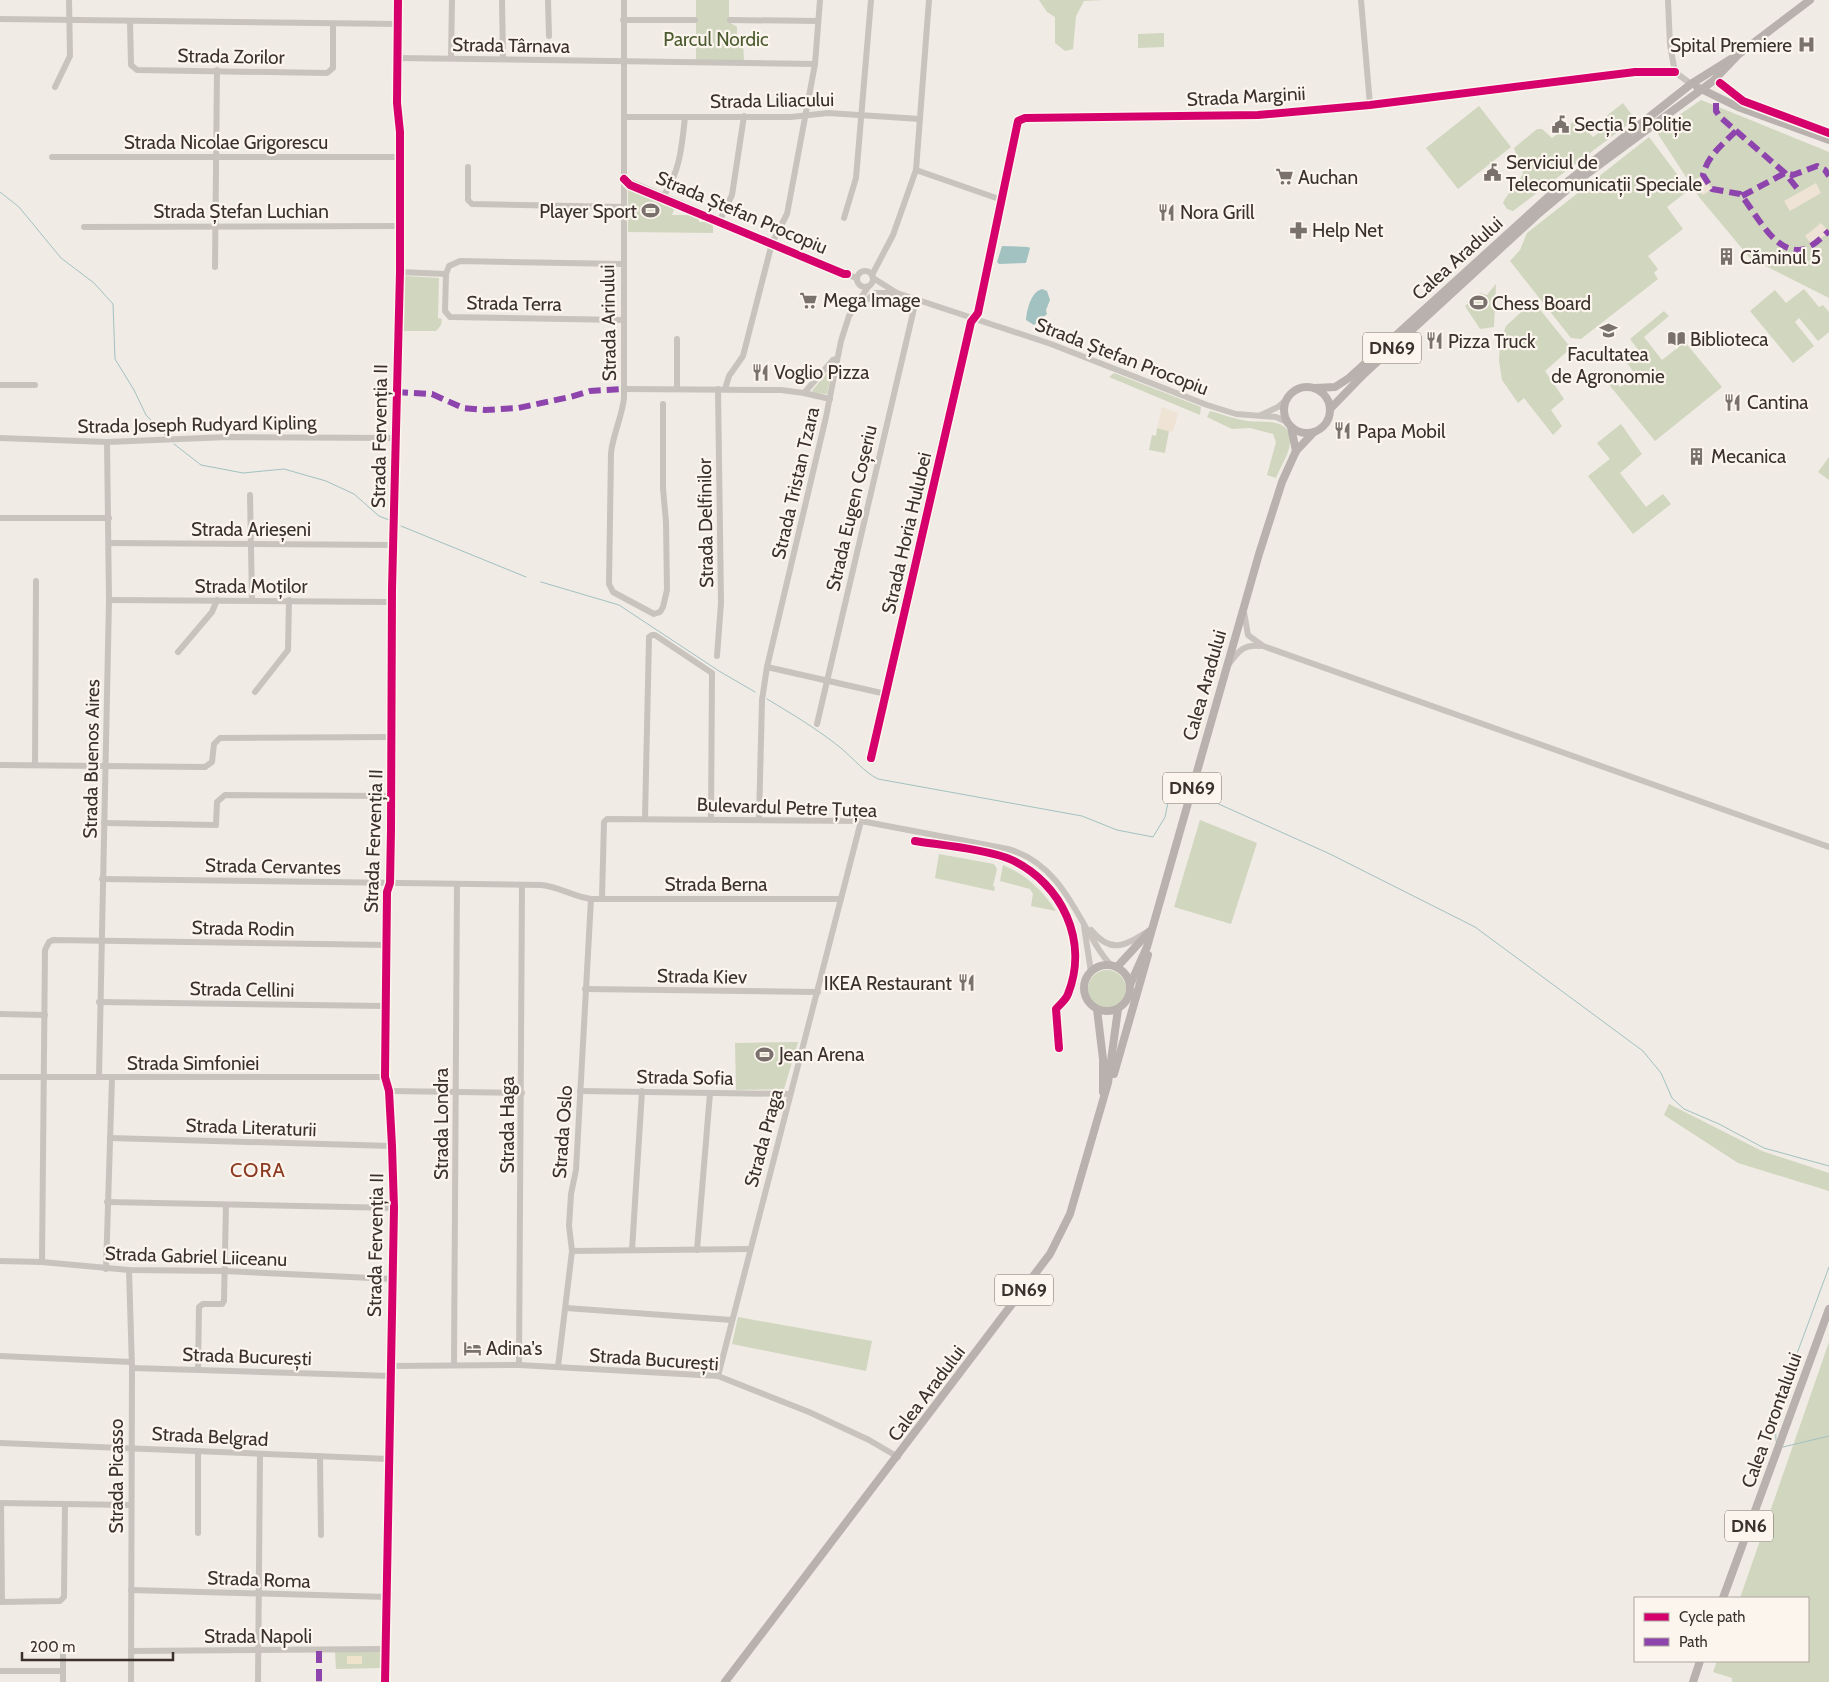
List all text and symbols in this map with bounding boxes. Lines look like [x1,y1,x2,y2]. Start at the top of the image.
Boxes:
park label: Parcul Nordic [663,28,769,51]
street label: Strada Târnava [452,33,570,58]
place label: Spital Premiere [1670,34,1792,57]
hospital icon: Spital Premiere [1796,35,1816,55]
street label: Strada Zorilor [177,44,285,69]
street label: Strada Marginii [1186,82,1306,111]
street label: Strada Liliacului [710,88,834,113]
place label: Secția 5 Poliție [1574,113,1692,137]
public building icon: Secția 5 Poliție [1550,114,1570,134]
street label: Strada Nicolae Grigorescu [124,131,328,154]
place label: Serviciul de Telecomunicații Speciale [1506,151,1703,197]
public building icon: Serviciul de Telecomunicații Speciale [1482,163,1502,183]
street label: Strada Ștefan Procopiu [652,166,831,260]
place label: Auchan [1298,166,1358,189]
supermarket icon: Auchan [1274,167,1294,187]
street label: Strada Ștefan Luchian [153,200,329,224]
place label: Player Sport [539,200,638,223]
sports icon: Player Sport [641,201,661,221]
place label: Nora Grill [1180,201,1255,224]
restaurant icon: Nora Grill [1156,202,1176,222]
street label: Calea Aradului [1407,212,1507,305]
place label: Help Net [1312,219,1384,242]
pharmacy icon: Help Net [1288,220,1308,240]
place label: Căminul 5 [1740,246,1821,269]
building icon: Căminul 5 [1716,247,1736,267]
street label: Strada Arinului [596,264,621,382]
place label: Mega Image [823,289,921,312]
supermarket icon: Mega Image [799,290,819,310]
street label: Strada Terra [466,291,562,316]
place label: Chess Board [1492,292,1591,315]
sports icon: Chess Board [1468,293,1488,313]
street label: Strada Ștefan Procopiu [1031,313,1212,401]
school or university icon: Facultatea de Agronomie [1598,321,1618,341]
place label: Biblioteca [1690,328,1768,351]
library icon: Biblioteca [1666,329,1686,349]
place label: Pizza Truck [1448,330,1536,353]
restaurant icon: Pizza Truck [1424,331,1444,351]
road number: DN69 [1363,332,1421,363]
place label: Facultatea de Agronomie [1551,343,1665,388]
place label: Voglio Pizza [774,361,869,384]
restaurant icon: Voglio Pizza [750,362,770,382]
street label: Strada Fervenția II [367,364,393,508]
place label: Cantina [1747,391,1808,414]
restaurant icon: Cantina [1723,392,1743,412]
street label: Strada Tristan Tzara [767,405,824,561]
street label: Strada Joseph Rudyard Kipling [77,411,317,438]
place label: Papa Mobil [1357,420,1446,443]
restaurant icon: Papa Mobil [1333,421,1353,441]
street label: Strada Eugen Coșeriu [821,423,883,594]
place label: Mecanica [1711,445,1786,468]
building icon: Mecanica [1687,446,1707,466]
street label: Strada Horia Hulubei [877,450,936,616]
street label: Strada Delfinilor [693,458,718,588]
street label: Strada Arieșeni [191,518,311,542]
street label: Strada Moților [194,575,308,599]
street label: Calea Aradului [1178,627,1231,743]
street label: Strada Buenos Aires [79,679,104,839]
street label: Strada Fervenția II [359,769,389,913]
road number: DN69 [1163,772,1221,804]
street label: Bulevardul Petre Țuțea [696,793,878,823]
street label: Strada Cervantes [205,854,341,879]
street label: Strada Berna [665,873,767,896]
street label: Strada Rodin [191,916,295,941]
street label: Strada Kiev [657,964,748,989]
place label: IKEA Restaurant [824,972,953,995]
restaurant icon: IKEA Restaurant [956,973,976,993]
street label: Strada Cellini [189,977,295,1002]
place label: Jean Arena [778,1043,864,1066]
sports icon: Jean Arena [755,1044,775,1064]
street label: Strada Simfoniei [127,1052,259,1075]
street label: Strada Sofia [636,1065,734,1090]
street label: Strada Londra [430,1068,453,1180]
street label: Strada Haga [496,1076,519,1174]
street label: Strada Oslo [548,1085,577,1179]
street label: Strada Praga [739,1087,788,1190]
street label: Strada Literaturii [185,1114,317,1141]
district label: CORA [230,1158,286,1182]
street label: Strada Fervenția II [363,1173,389,1317]
street label: Strada Gabriel Liiceanu [104,1242,288,1271]
road number: DN69 [995,1274,1053,1306]
place label: Adina's [486,1337,542,1360]
hotel icon: Adina's [462,1338,482,1358]
street label: Calea Aradului [883,1341,970,1446]
street label: Strada București [182,1343,312,1371]
street label: Strada București [588,1344,719,1376]
street label: Calea Torontalului [1736,1349,1807,1491]
street label: Strada Picasso [105,1419,128,1533]
street label: Strada Belgrad [151,1422,269,1451]
road number: DN6 [1725,1510,1773,1542]
street label: Strada Roma [207,1566,311,1593]
legend [1634,1597,1809,1662]
text: Cycle path [1679,1608,1745,1626]
street label: Strada Napoli [204,1625,312,1648]
scale bar [22,1630,174,1662]
text: Path [1679,1633,1708,1651]
text: 200 m [30,1638,75,1656]

